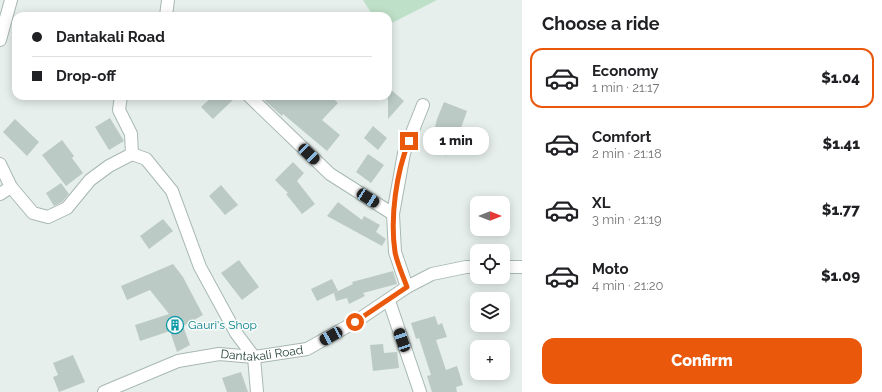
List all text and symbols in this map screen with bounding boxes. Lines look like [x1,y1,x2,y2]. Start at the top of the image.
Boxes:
text: Choose a ride [542,13,660,34]
text: Dantakali Road [56,28,165,46]
icon: car [544,60,580,96]
text: Economy [592,62,659,80]
text: Drop-off [56,67,116,85]
text: $1.04 [821,69,860,87]
text: 1 min · 21:17 [592,80,660,95]
icon: car [544,126,580,162]
callout: 1 min [423,127,489,155]
text: Comfort [592,128,651,146]
route end [400,132,418,150]
text: 1 min [439,133,473,148]
text: $1.41 [823,135,860,153]
car [296,141,322,167]
text: 2 min · 21:18 [592,146,662,161]
car [355,186,381,210]
icon: car [544,192,580,228]
text: XL [592,194,610,212]
north arrow [470,196,510,236]
map controls [470,196,510,380]
text: $1.77 [822,201,860,219]
text: 3 min · 21:19 [592,212,662,227]
button: locate [470,244,510,284]
icon: car [544,258,580,294]
text: Moto [592,260,629,278]
text: $1.09 [821,267,860,285]
text: 4 min · 21:20 [592,278,663,293]
button: layers [470,292,510,332]
route start [346,313,364,331]
building icon: Gauri's Shop [165,315,185,335]
place label: Gauri's Shop [188,318,257,332]
car [318,325,344,347]
car [392,327,412,353]
button: Confirm [542,338,862,384]
button: + [470,340,510,380]
street label: Dantakali Road [220,343,304,364]

